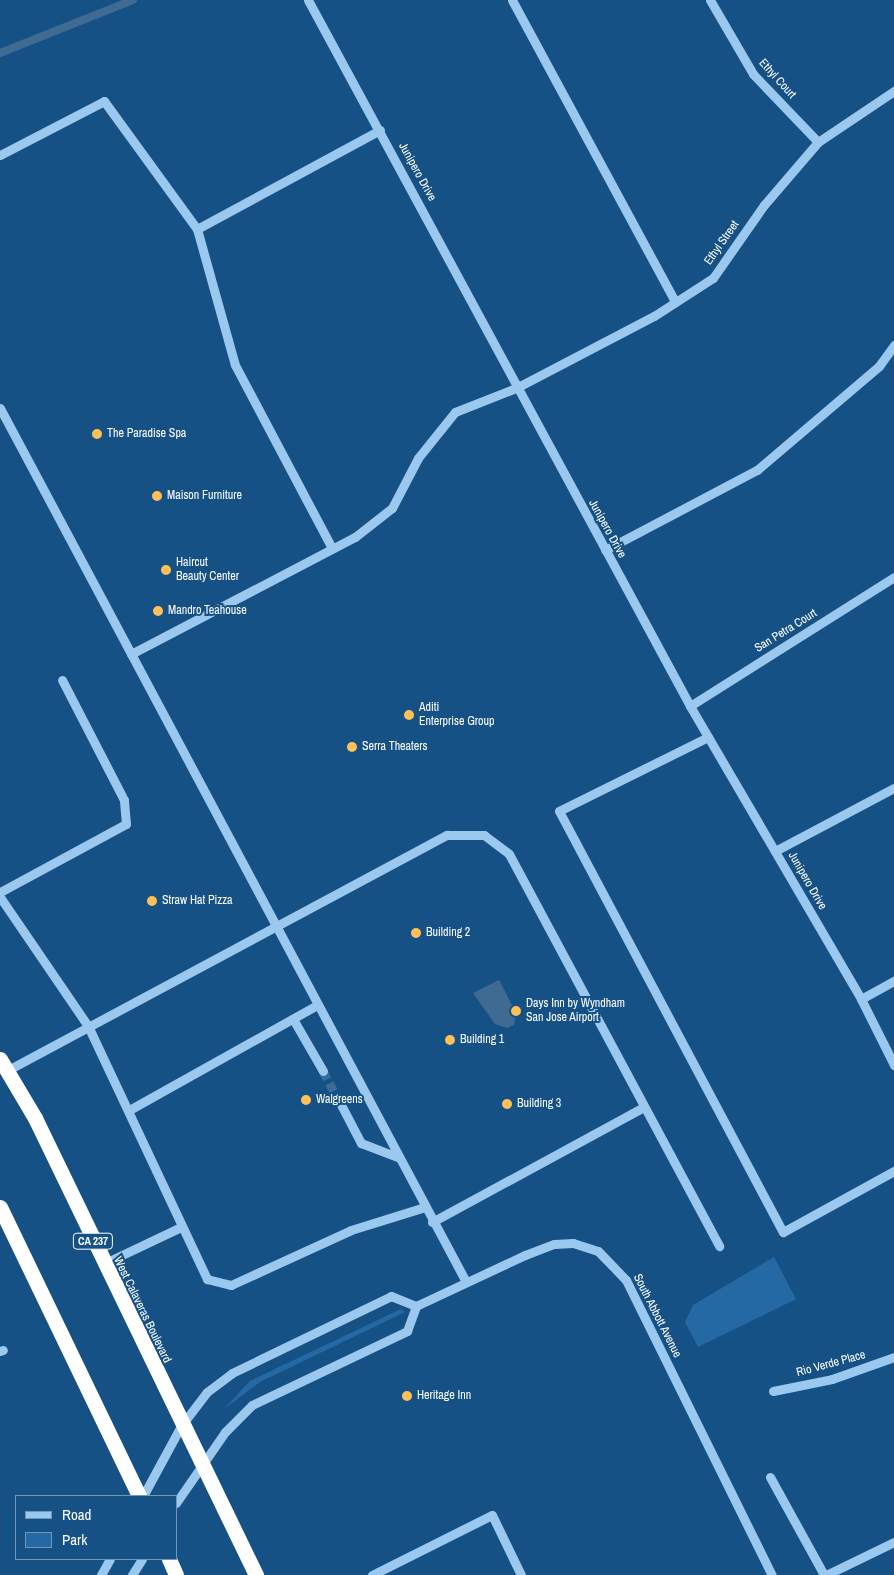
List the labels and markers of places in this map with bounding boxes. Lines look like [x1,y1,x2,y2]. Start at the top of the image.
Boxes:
place label: The Paradise Spa [107,427,186,441]
marker: The Paradise Spa [91,428,103,440]
place label: Maison Furniture [167,489,242,503]
marker: Maison Furniture [151,490,163,502]
place label: Haircut Beauty Center [176,556,239,584]
marker: Haircut Beauty Center [160,564,172,576]
place label: Mandro Teahouse [168,604,247,618]
marker: Mandro Teahouse [152,605,164,617]
place label: Aditi Enterprise Group [419,701,494,729]
marker: Aditi Enterprise Group [403,709,415,721]
place label: Serra Theaters [362,740,428,754]
marker: Serra Theaters [346,741,358,753]
place label: Straw Hat Pizza [162,894,233,908]
marker: Straw Hat Pizza [146,895,158,907]
place label: Building 2 [426,926,470,940]
marker: Building 2 [410,927,422,939]
place label: Days Inn by Wyndham San Jose Airport [526,997,625,1025]
marker: Days Inn by Wyndham San Jose Airport [510,1005,522,1017]
place label: Building 1 [460,1033,504,1047]
marker: Building 1 [444,1034,456,1046]
place label: Walgreens [316,1093,363,1107]
marker: Walgreens [300,1094,312,1106]
place label: Building 3 [517,1097,561,1111]
marker: Building 3 [501,1098,513,1110]
place label: Heritage Inn [417,1389,471,1403]
marker: Heritage Inn [401,1390,413,1402]

